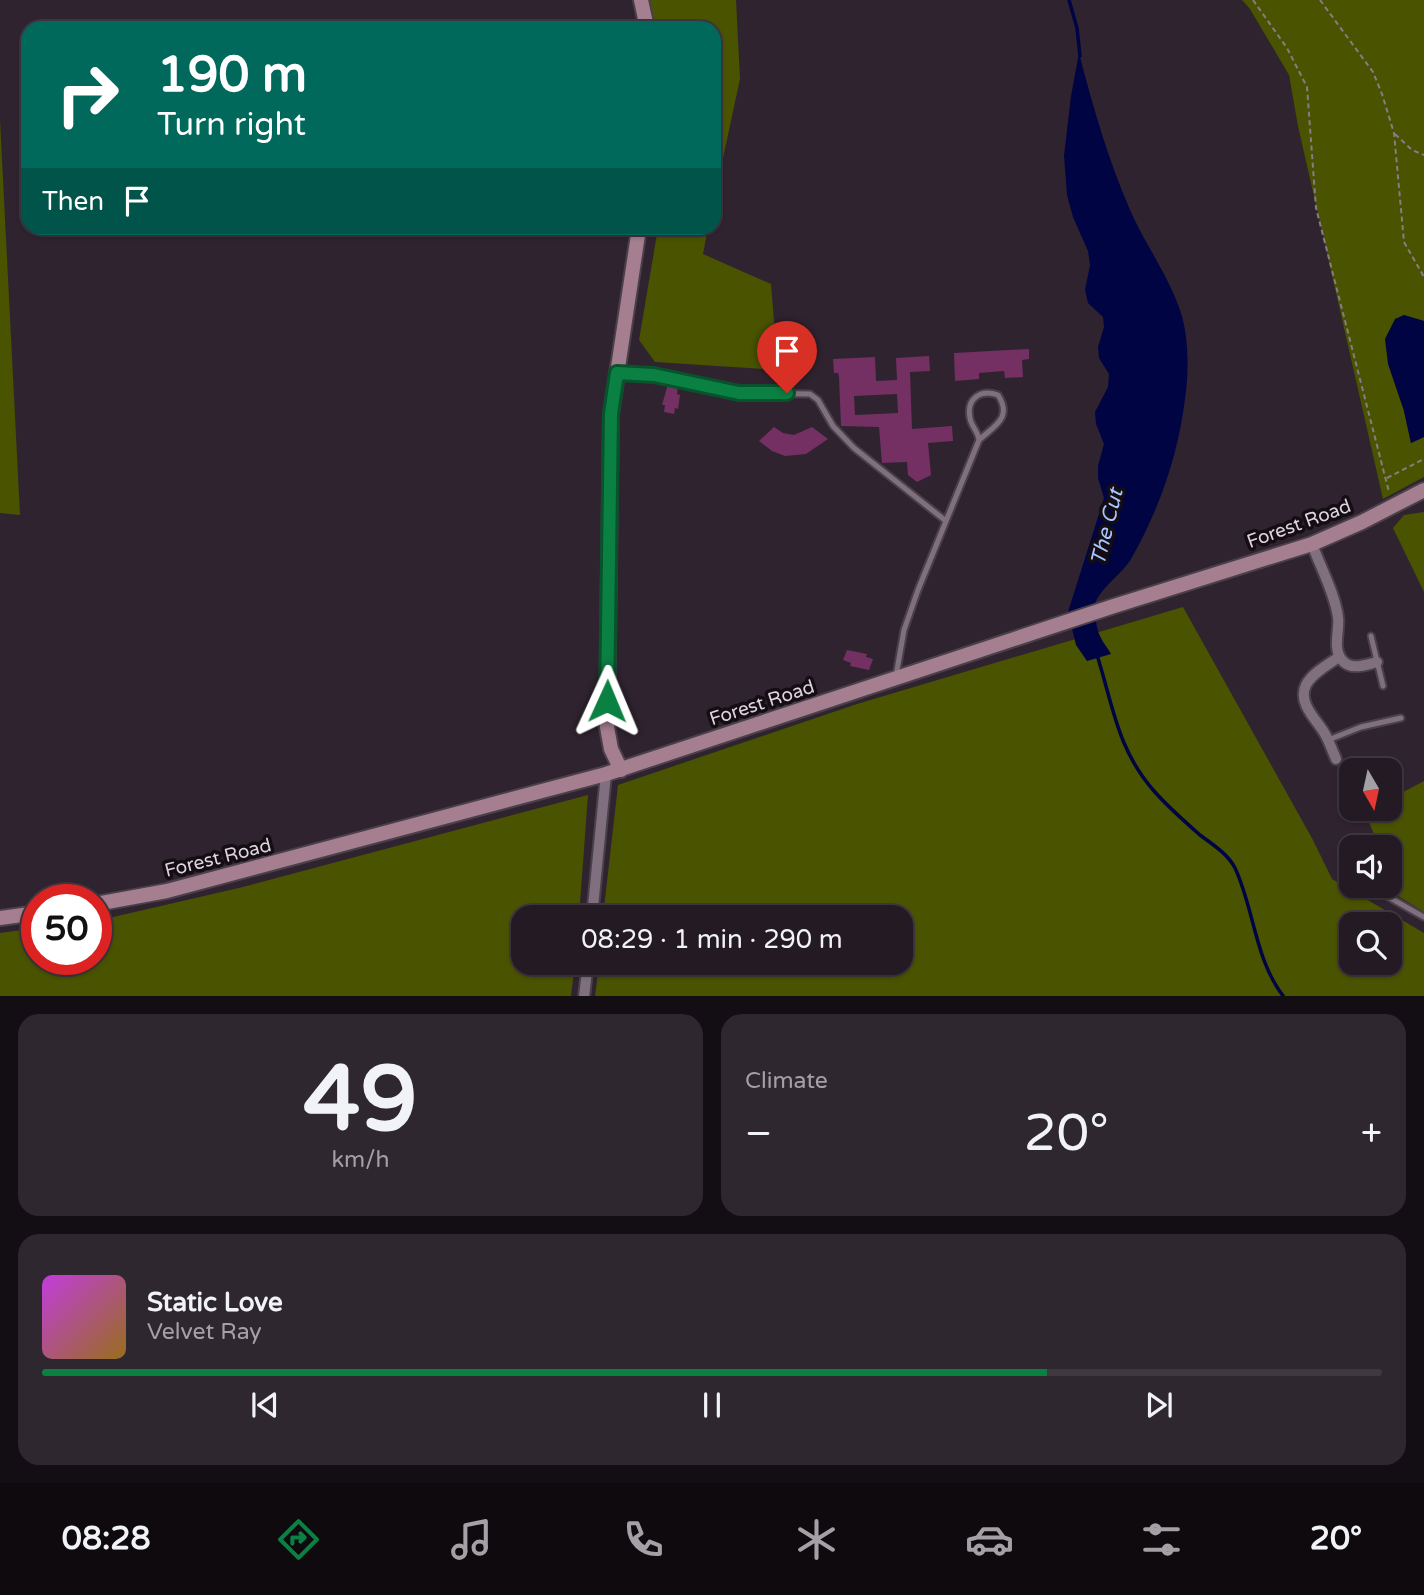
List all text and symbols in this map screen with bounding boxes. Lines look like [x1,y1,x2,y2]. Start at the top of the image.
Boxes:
text: 190 m [157,46,307,105]
icon: right [42,49,133,140]
text: Turn right [157,106,306,144]
icon: arrive [118,182,156,220]
text: Then [42,186,104,217]
pin [757,321,817,393]
icon: arrive [768,332,806,370]
water label: The Cut [1085,484,1129,568]
street label: Forest Road [1244,495,1354,553]
position arrow [570,664,644,738]
street label: Forest Road [707,676,817,730]
north arrow [1339,758,1402,821]
map controls [1339,758,1402,975]
street label: Forest Road [162,834,274,882]
button: sound [1339,835,1402,898]
speed limit sign: 50 [21,884,112,975]
button: search [1339,912,1402,975]
text: 08:29 · 1 min · 290 m [581,924,843,955]
text: 49 [303,1045,418,1155]
text: Climate [745,1067,828,1095]
text: 20° [1024,1102,1109,1165]
text: − [745,1111,772,1157]
text: + [1361,1111,1382,1157]
text: km/h [332,1146,389,1174]
text: Static Love [147,1287,283,1318]
text: Velvet Ray [147,1318,262,1346]
icon: previous [246,1386,284,1424]
icon: pause [693,1386,731,1424]
icon: next [1140,1386,1178,1424]
icon: directions [274,1515,323,1564]
icon: music [447,1515,496,1564]
icon: phone [619,1515,668,1564]
icon: climate [792,1515,841,1564]
icon: car [965,1515,1014,1564]
icon: filters [1137,1515,1186,1564]
text: 08:28 [62,1520,151,1558]
text: 20° [1310,1520,1362,1558]

